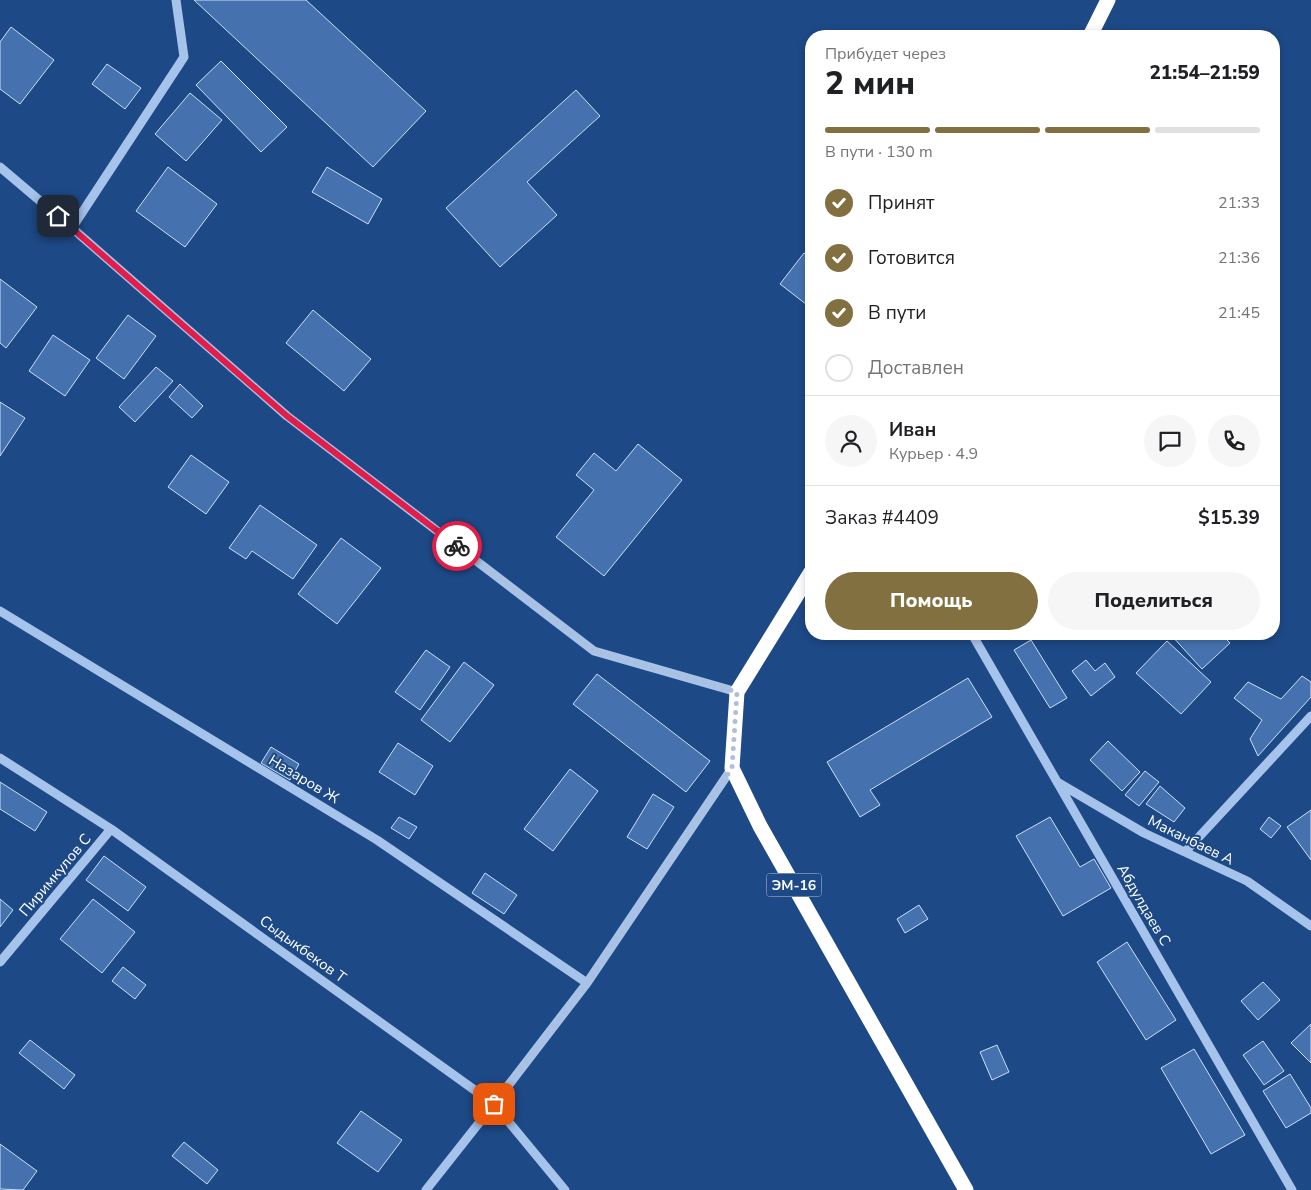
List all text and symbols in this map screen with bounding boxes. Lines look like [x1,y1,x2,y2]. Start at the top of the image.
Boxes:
text: Прибудет через [825,43,946,65]
text: 21:54–21:59 [1149,60,1260,86]
text: 2 мин [825,62,915,105]
text: В пути · 130 m [825,141,933,163]
icon: check [825,189,853,217]
text: Принят [868,190,935,216]
text: 21:33 [1218,192,1260,214]
pin [37,195,79,237]
icon: home [44,202,72,230]
icon: check [825,244,853,272]
text: Готовится [868,245,955,271]
text: 21:36 [1218,247,1260,269]
icon: check [825,299,853,327]
text: В пути [868,300,926,326]
text: 21:45 [1218,302,1260,324]
text: Доставлен [868,355,964,381]
button: person [825,415,877,467]
button: chat [1144,415,1196,467]
button: phone [1208,415,1260,467]
text: Иван [889,417,936,443]
text: Курьер · 4.9 [889,443,978,465]
text: Заказ #4409 [825,505,939,531]
text: $15.39 [1198,505,1260,531]
courier [432,521,482,571]
icon: bike [443,532,471,560]
button: Помощь [825,572,1038,630]
button: Поделиться [1048,572,1260,630]
street label: Назаров Ж [265,750,343,808]
street label: Маканбаев А [1145,811,1237,869]
street label: Пиримкулов С [14,829,96,921]
street label: Абдулдаев С [1113,860,1175,950]
road number: ЭМ-16 [766,874,822,896]
street label: Сыдыкбеков Т [256,911,350,987]
pin [473,1083,515,1125]
icon: bag [480,1090,508,1118]

